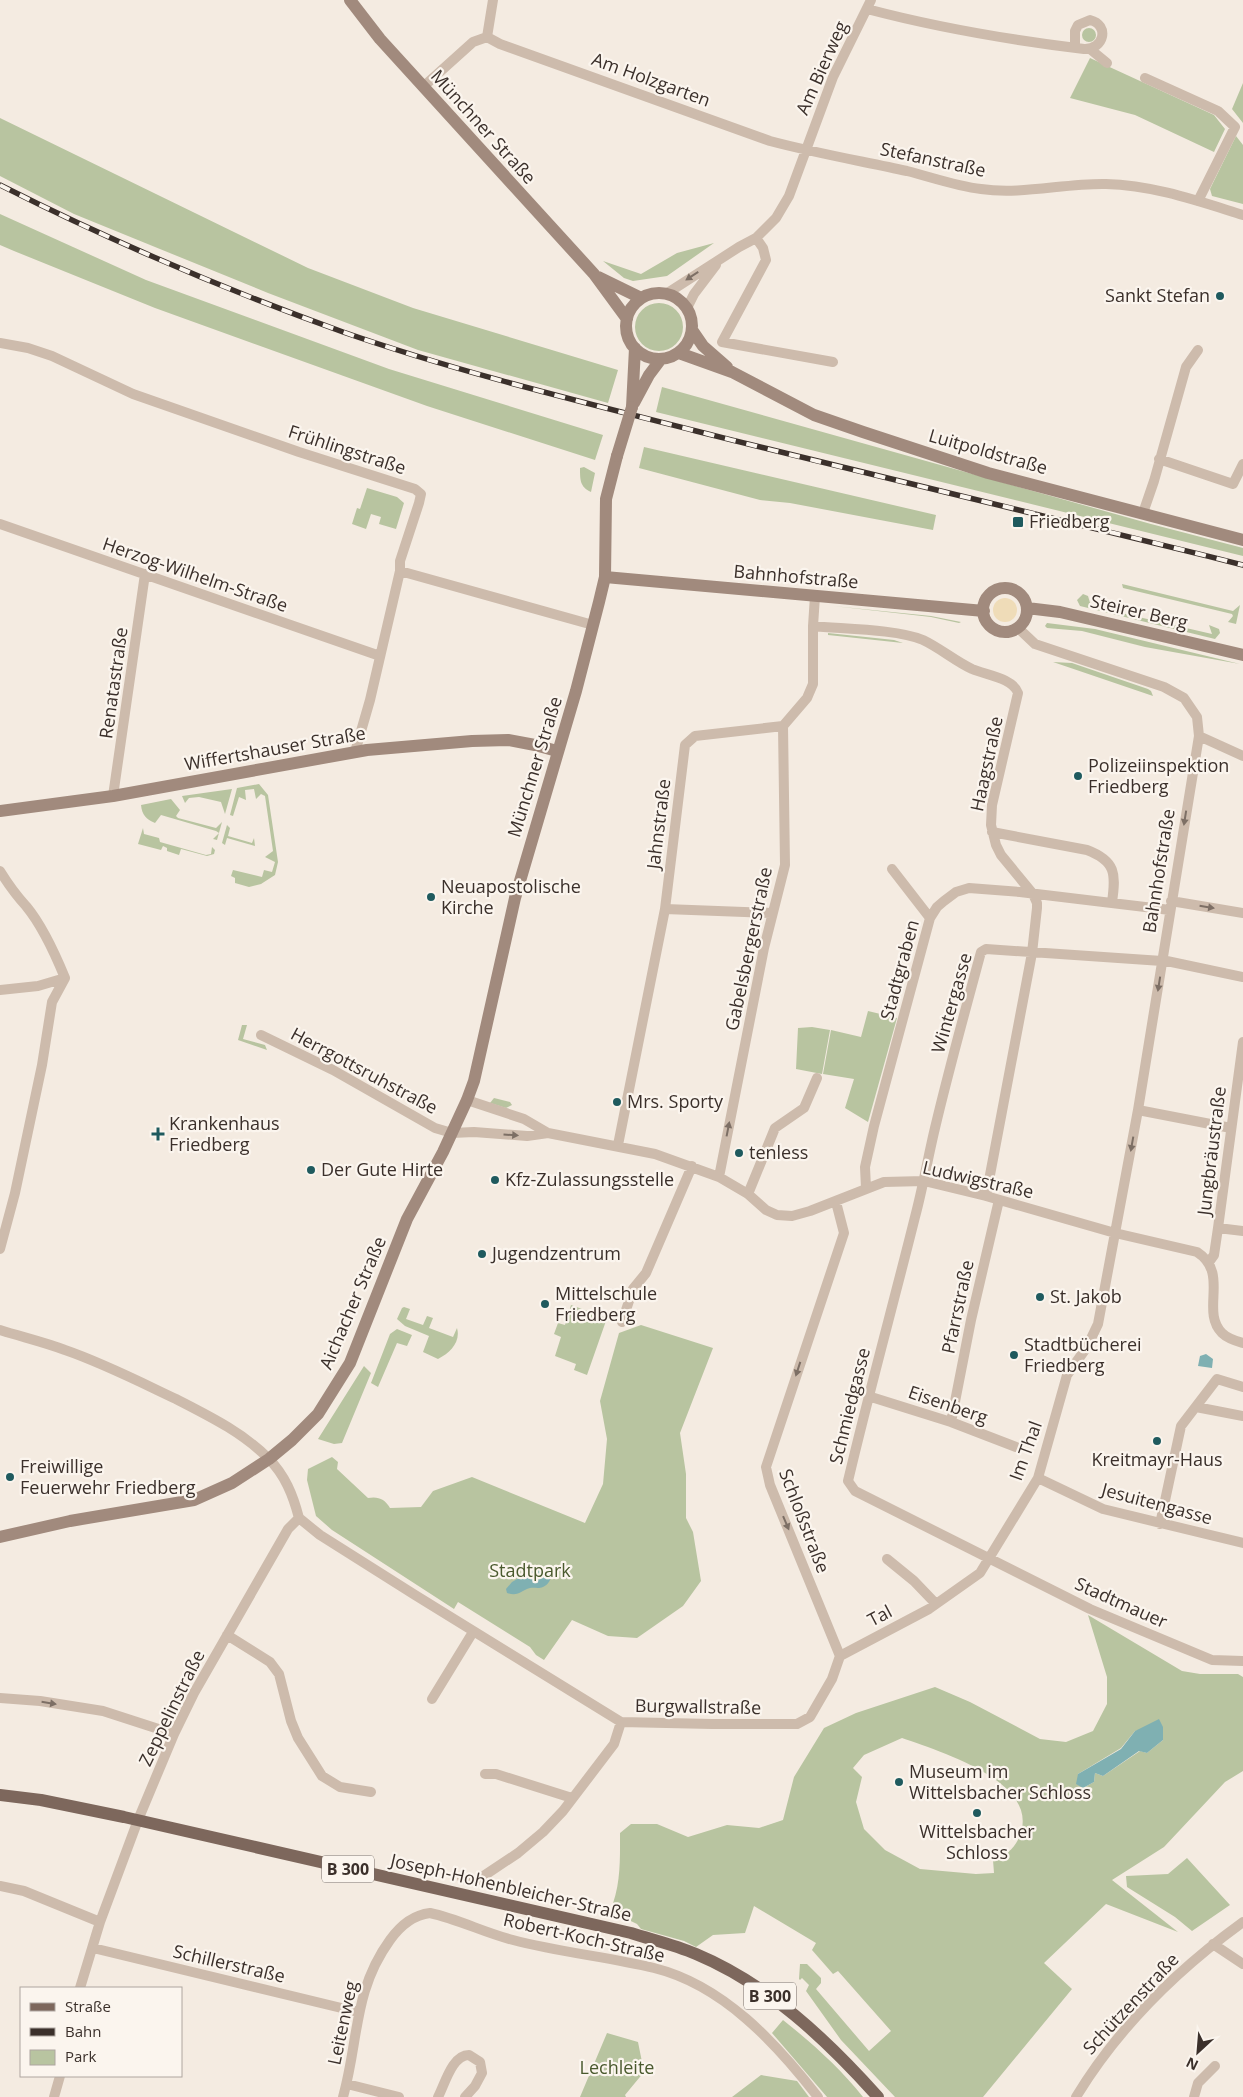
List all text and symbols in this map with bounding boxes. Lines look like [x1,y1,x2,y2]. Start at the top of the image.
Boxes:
street label: Am Bierweg [790,17,853,118]
street label: Am Holzgarten [589,46,714,112]
street label: Münchner Straße [426,64,542,189]
street label: Stefanstraße [878,136,988,182]
one-way arrow [686,272,699,281]
place label: Sankt Stefan [1105,283,1210,307]
marker: Sankt Stefan [1214,290,1226,302]
street label: Frühlingstraße [285,419,409,479]
street label: Luitpoldstraße [926,423,1050,479]
place label: Friedberg [1029,509,1110,533]
marker: Friedberg [1011,515,1025,529]
street label: Herzog-Wilhelm-Straße [100,531,291,617]
street label: Bahnhofstraße [733,559,860,593]
street label: Steirer Berg [1088,588,1191,634]
street label: Renatastraße [93,626,133,740]
street label: Münchner Straße [501,693,567,840]
street label: Haagstraße [964,714,1008,814]
street label: Wiffertshauser Straße [182,720,367,776]
place label: Polizeiinspektion Friedberg [1088,753,1229,798]
marker: Polizeiinspektion Friedberg [1072,770,1084,782]
street label: Jahnstraße [640,777,675,872]
street label: Bahnhofstraße [1136,807,1180,935]
one-way arrow [1181,811,1189,827]
street label: Gabelsbergerstraße [719,865,777,1033]
place label: Neuapostolische Kirche [441,874,581,919]
marker: Neuapostolische Kirche [425,891,437,903]
one-way arrow [1200,904,1216,912]
street label: Stadtgraben [874,917,924,1023]
street label: Wintergasse [925,950,977,1056]
one-way arrow [1154,976,1162,992]
street label: Herrgottsruhstraße [287,1021,442,1119]
street label: Jungbräustraße [1191,1085,1231,1219]
place label: Mrs. Sporty [627,1089,724,1113]
marker: Mrs. Sporty [611,1096,623,1108]
place label: Krankenhaus Friedberg [169,1111,280,1156]
one-way arrow [725,1121,733,1137]
marker: Krankenhaus Friedberg [151,1127,165,1141]
one-way arrow [503,1131,519,1139]
one-way arrow [1127,1137,1135,1153]
place label: tenless [749,1140,808,1164]
marker: tenless [733,1147,745,1159]
street label: Ludwigstraße [920,1155,1036,1203]
place label: Der Gute Hirte [321,1157,443,1181]
marker: Der Gute Hirte [305,1164,317,1176]
place label: Kfz-Zulassungsstelle [505,1167,674,1191]
marker: Kfz-Zulassungsstelle [489,1174,501,1186]
street label: Aichacher Straße [313,1232,391,1373]
place label: Jugendzentrum [490,1241,621,1265]
marker: Jugendzentrum [476,1248,488,1260]
street label: Pfarrstraße [935,1258,979,1356]
place label: Mittelschule Friedberg [555,1281,657,1326]
place label: St. Jakob [1050,1284,1122,1308]
marker: St. Jakob [1034,1291,1046,1303]
marker: Mittelschule Friedberg [539,1298,551,1310]
place label: Stadtbücherei Friedberg [1024,1332,1142,1377]
street label: Schmiedgasse [823,1345,875,1466]
marker: Stadtbücherei Friedberg [1008,1349,1020,1361]
one-way arrow [794,1362,802,1377]
street label: Eisenberg [905,1379,991,1429]
street label: Im Thal [1003,1417,1047,1484]
marker: Kreitmayr-Haus [1151,1435,1163,1447]
place label: Kreitmayr-Haus [1091,1447,1223,1471]
place label: Freiwillige Feuerwehr Friedberg [20,1454,196,1499]
street label: Schloßstraße [774,1465,836,1576]
marker: Freiwillige Feuerwehr Friedberg [4,1471,16,1483]
street label: Jesuitengasse [1097,1476,1215,1529]
one-way arrow [782,1516,790,1530]
park label: Stadtpark [489,1558,571,1582]
street label: Stadtmauer [1071,1571,1172,1633]
street label: Tal [863,1599,896,1631]
street label: Zeppelinstraße [133,1646,210,1770]
street label: Burgwallstraße [635,1693,761,1719]
one-way arrow [41,1699,57,1707]
place label: Museum im Wittelsbacher Schloss [909,1759,1091,1804]
marker: Museum im Wittelsbacher Schloss [893,1776,905,1788]
marker: Wittelsbacher Schloss [971,1807,983,1819]
place label: Wittelsbacher Schloss [919,1819,1035,1864]
street label: Joseph-Hohenbleicher-Straße [386,1847,634,1926]
road number: B 300 [322,1856,374,1882]
street label: Robert-Koch-Straße [501,1907,667,1967]
street label: Schillerstraße [171,1938,288,1988]
street label: Schützenstraße [1077,1948,1183,2059]
street label: Leitenweg [321,1978,363,2067]
road number: B 300 [744,1982,796,2010]
legend [20,1987,182,2077]
text: Straße [65,1996,111,2016]
text: Bahn [65,2021,101,2041]
north arrow [1173,2027,1223,2077]
text: Park [65,2046,96,2066]
text: N [1183,2053,1201,2075]
park label: Lechleite [580,2055,654,2079]

